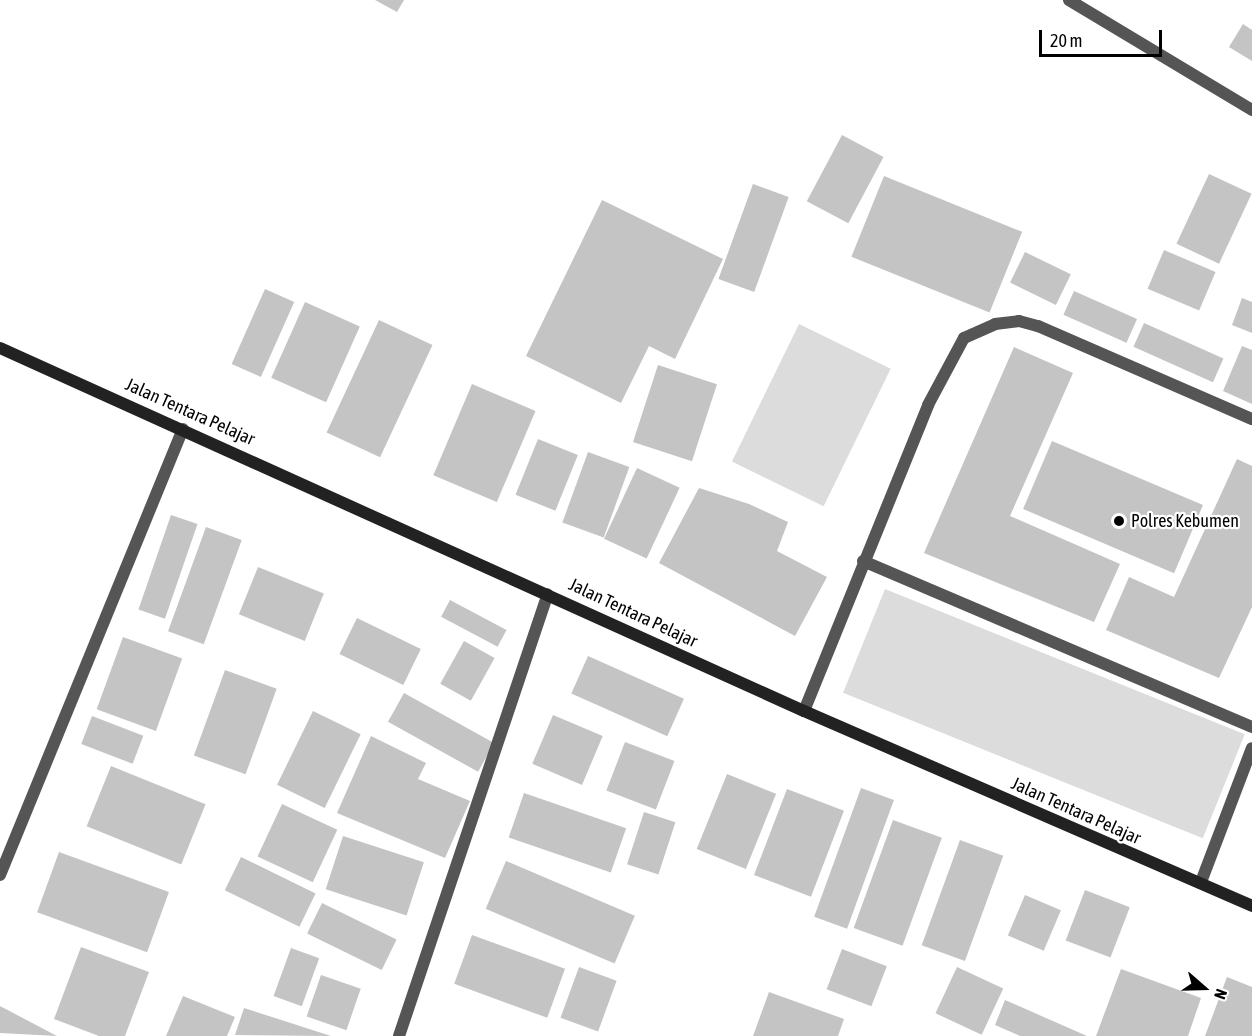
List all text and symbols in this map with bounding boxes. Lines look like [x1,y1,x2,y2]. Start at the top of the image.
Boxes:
scale bar [1042,18,1165,56]
text: 20 m [1050,30,1082,51]
street label: Jalan Tentara Pelajar [122,374,258,450]
place label: Polres Kebumen [1131,510,1239,532]
marker: Polres Kebumen [1112,514,1126,528]
street label: Jalan Tentara Pelajar [565,574,701,652]
street label: Jalan Tentara Pelajar [1008,773,1144,849]
north arrow [1174,958,1234,1018]
text: N [1211,987,1231,1002]

